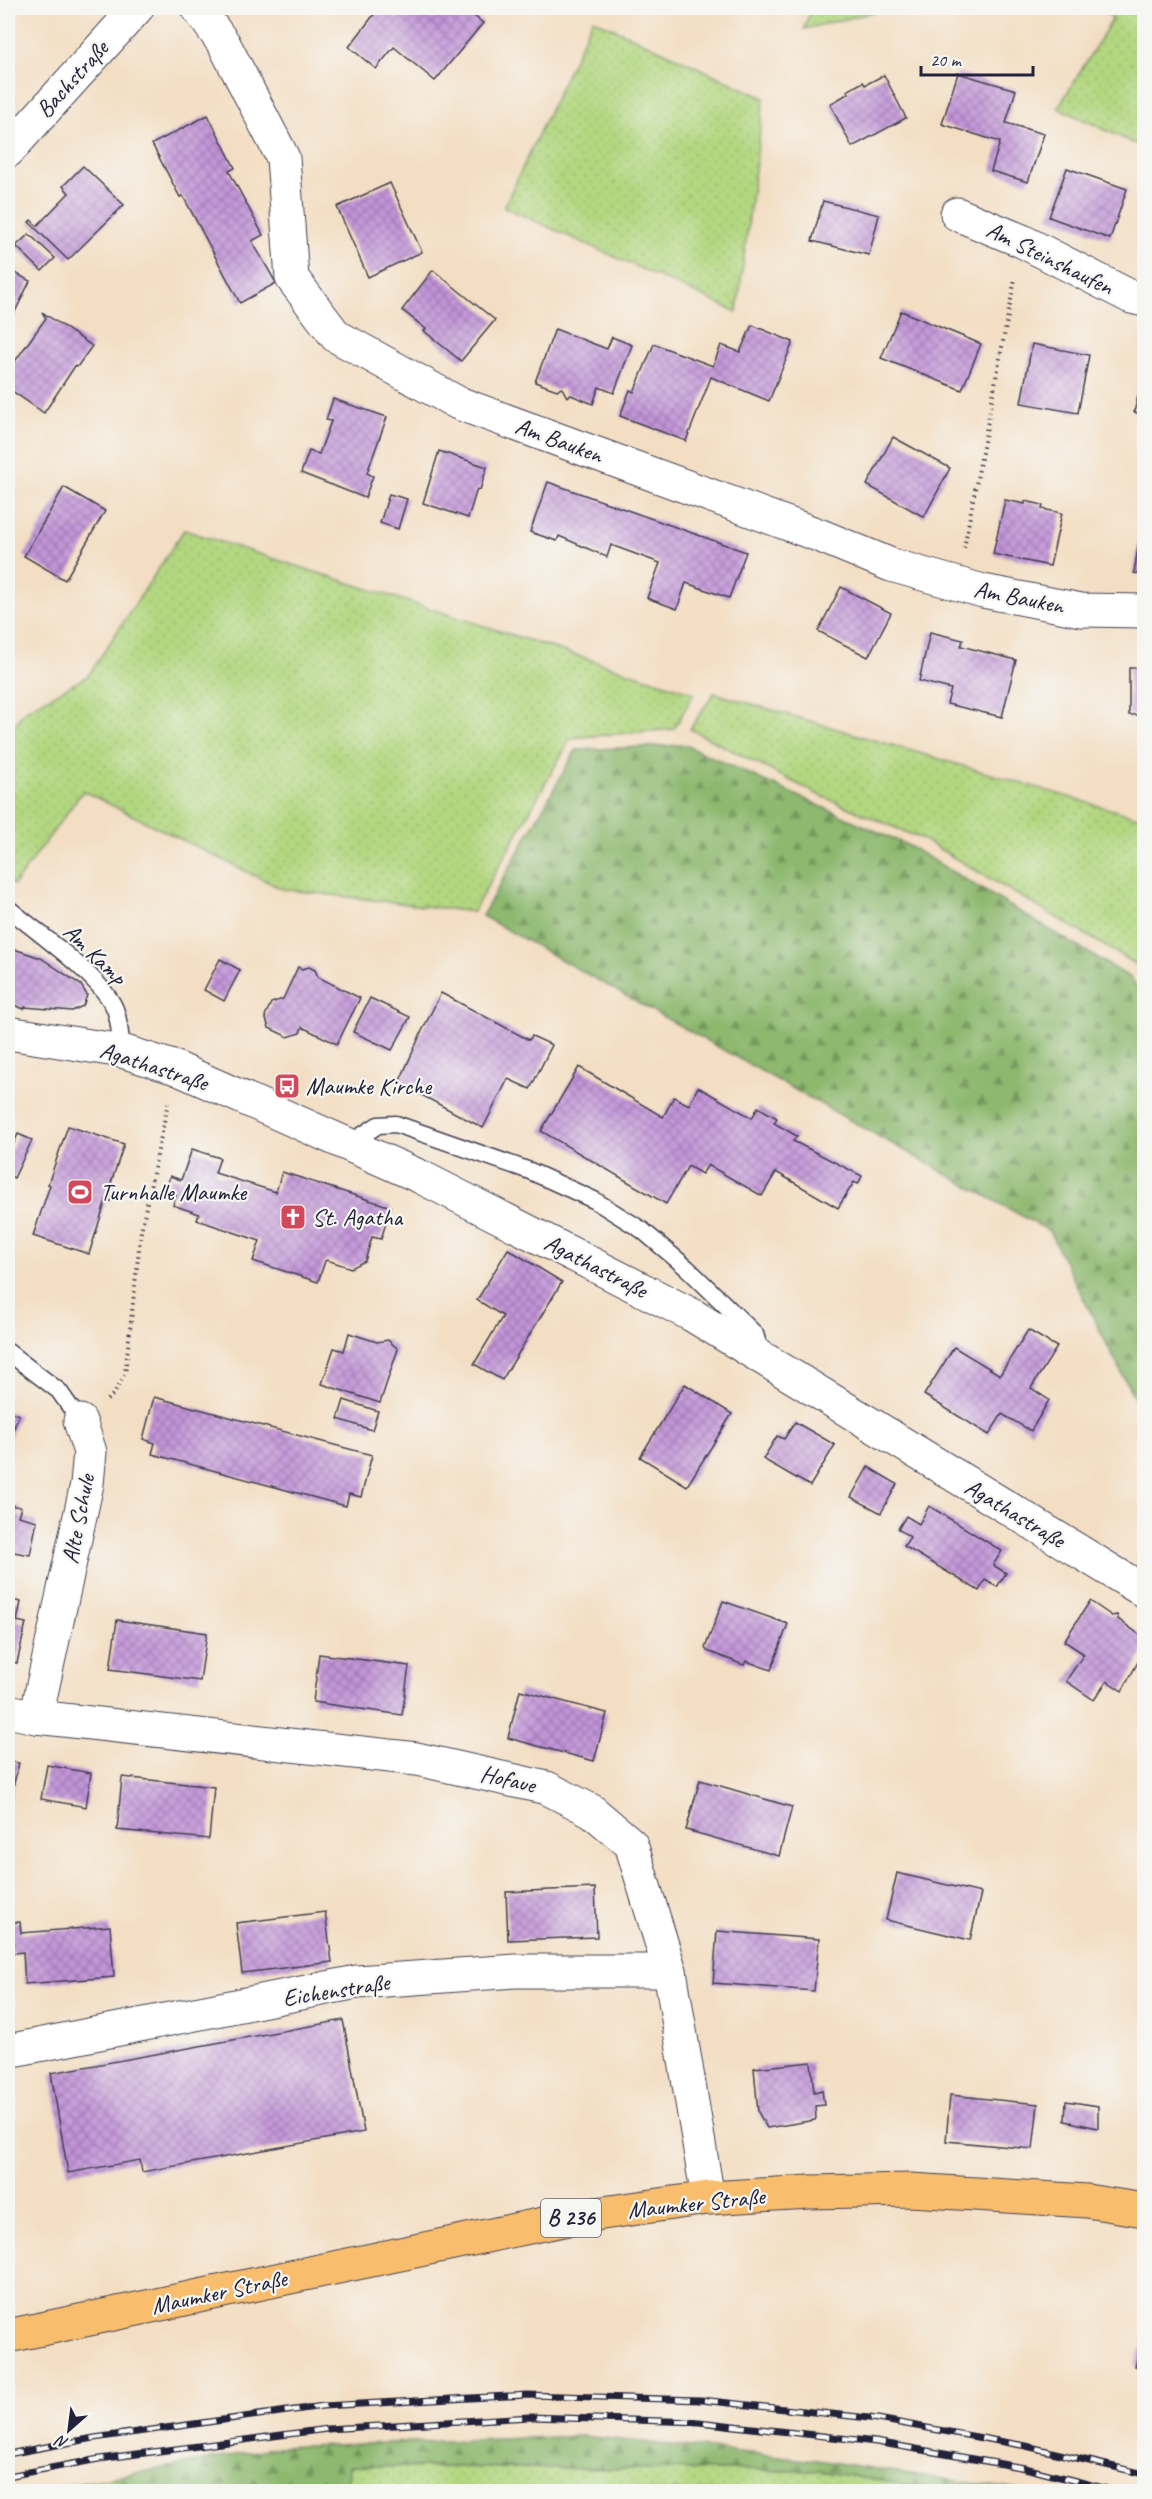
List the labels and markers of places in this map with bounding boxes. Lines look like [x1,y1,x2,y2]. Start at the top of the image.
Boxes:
bus stop icon: Maumke Kirche [272,1071,302,1101]
place label: Maumke Kirche [306,1071,433,1101]
sports icon: Turnhalle Maumke [65,1177,95,1207]
place label: Turnhalle Maumke [100,1177,248,1207]
church icon: St. Agatha [278,1202,308,1232]
place label: St. Agatha [312,1202,404,1232]

